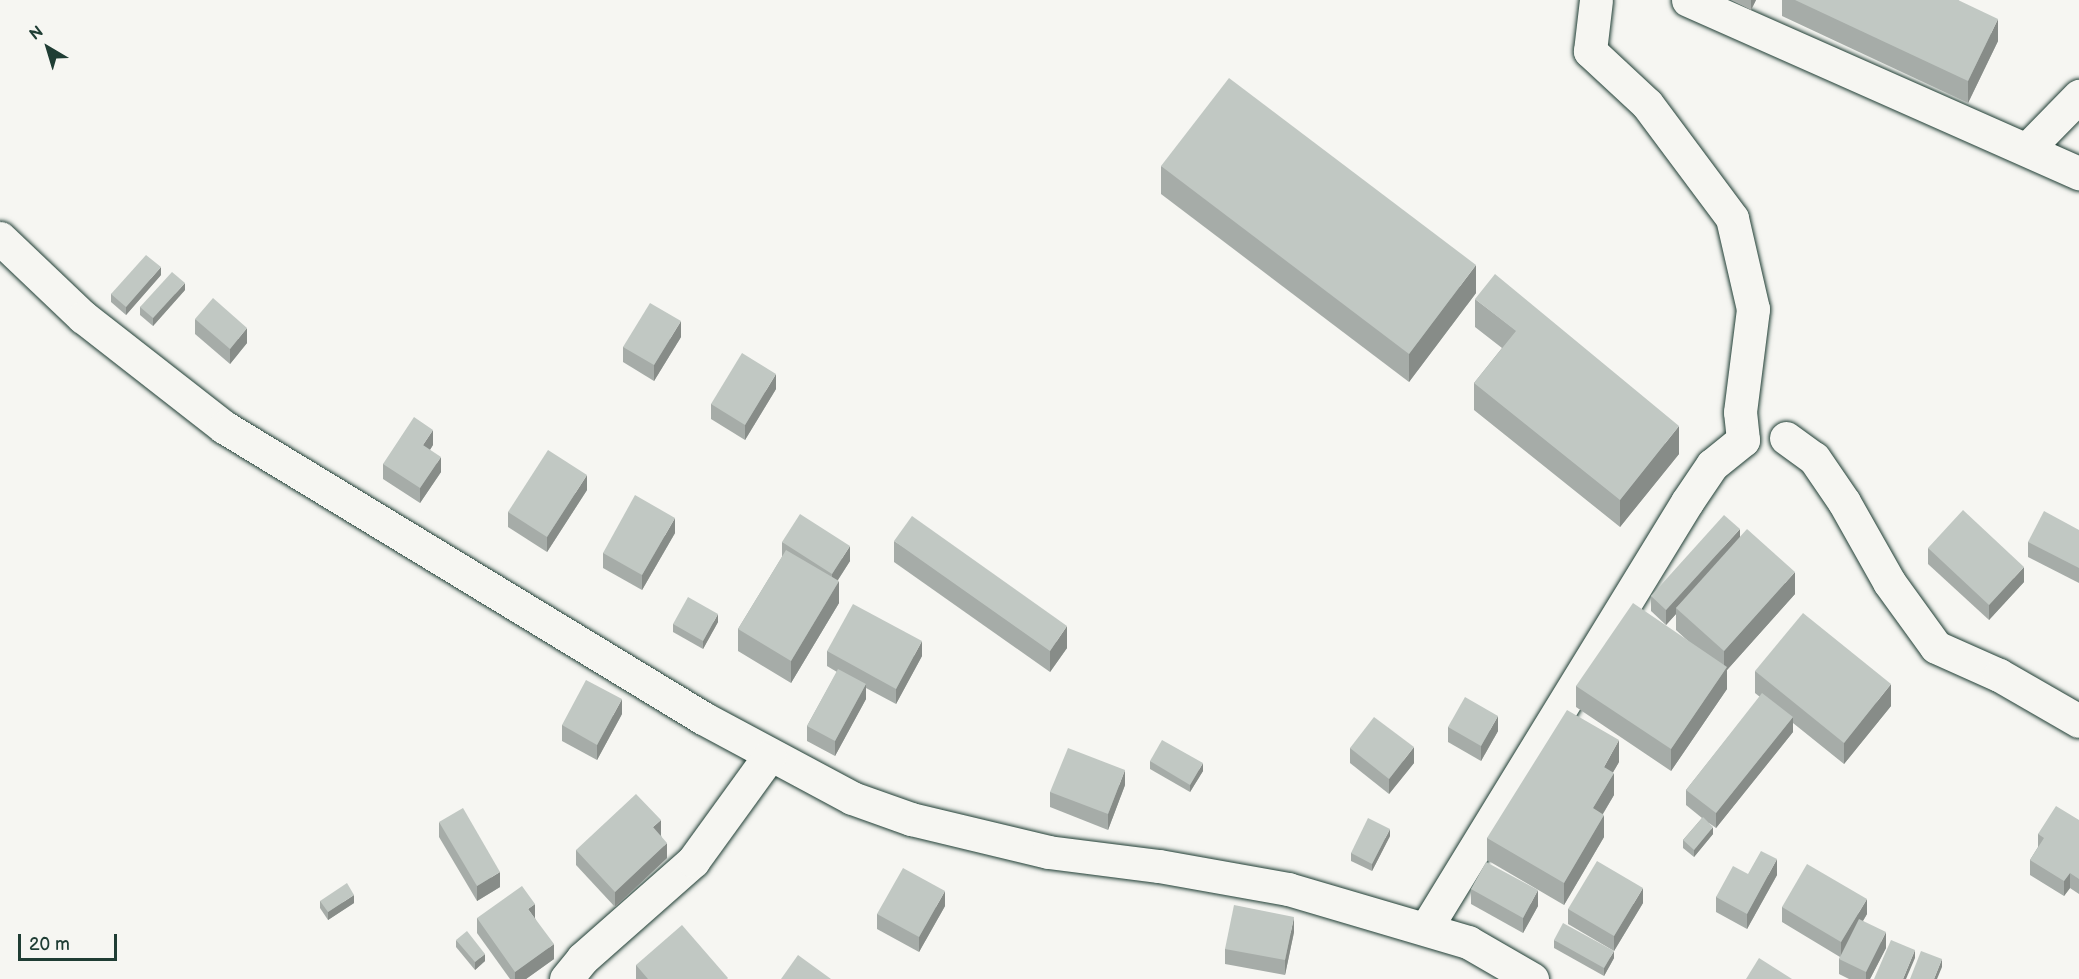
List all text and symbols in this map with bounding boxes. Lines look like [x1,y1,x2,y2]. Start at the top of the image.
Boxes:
north arrow [18,18,78,78]
text: N [26,22,47,45]
scale bar [21,922,120,960]
text: 20 m [29,934,70,955]

